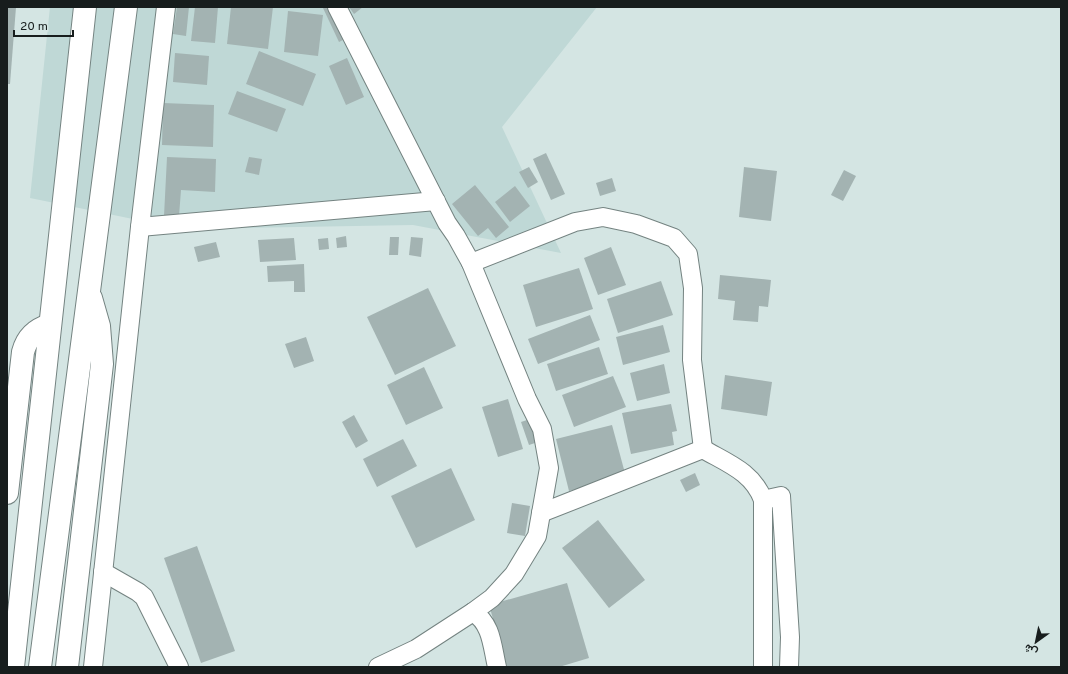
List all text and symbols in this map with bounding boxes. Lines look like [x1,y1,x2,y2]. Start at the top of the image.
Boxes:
scale bar [14,12,73,38]
text: 20 m [20,19,48,35]
north arrow [1016,622,1056,662]
text: ش [1022,640,1040,659]

